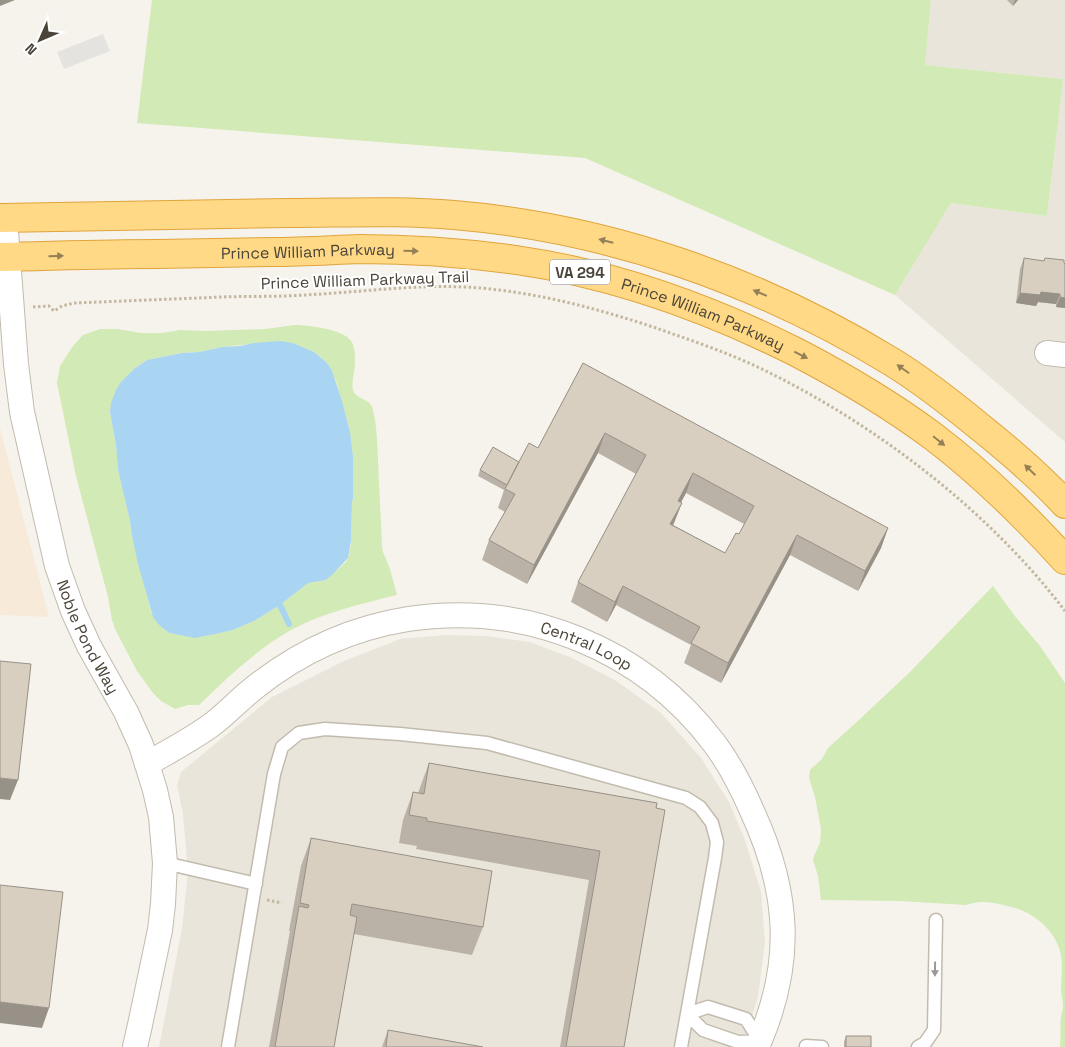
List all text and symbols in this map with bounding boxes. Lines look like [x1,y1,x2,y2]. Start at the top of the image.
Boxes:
north arrow [15,15,65,65]
text: N [21,40,40,59]
one-way arrow [599,237,614,245]
street label: Prince William Parkway [221,238,395,263]
one-way arrow [403,247,419,255]
one-way arrow [48,251,64,259]
road number: VA 294 [550,260,610,284]
street label: Prince William Parkway Trail [260,266,470,294]
street label: Prince William Parkway [619,273,788,355]
one-way arrow [753,288,767,296]
one-way arrow [794,351,809,359]
one-way arrow [896,364,910,374]
one-way arrow [932,436,945,447]
one-way arrow [1025,464,1037,476]
street label: Noble Pond Way [52,577,124,698]
street label: Central Loop [538,616,637,675]
one-way arrow [931,961,939,977]

